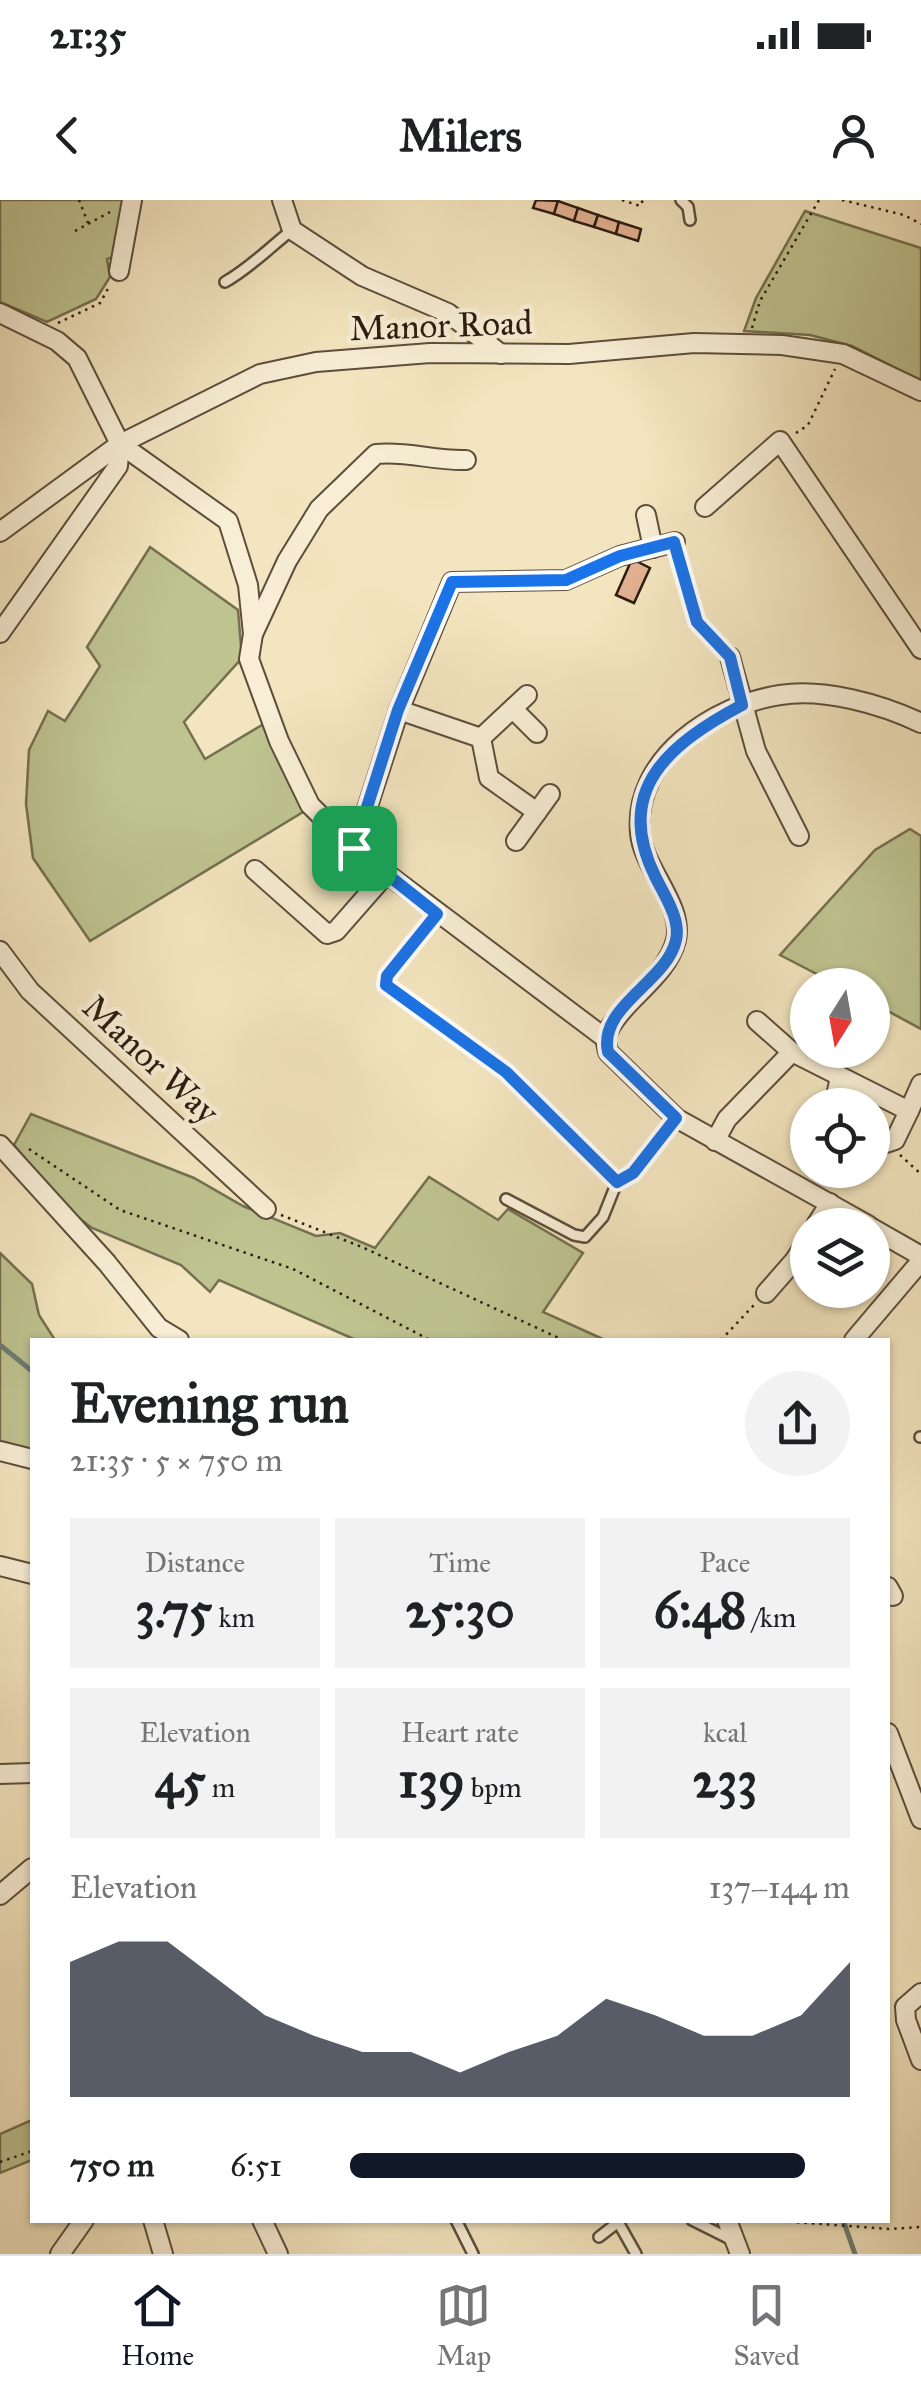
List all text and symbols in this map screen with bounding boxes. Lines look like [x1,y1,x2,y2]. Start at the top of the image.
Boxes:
text: 21:35 [50,12,126,58]
icon: back [40,108,95,163]
text: Milers [399,108,522,163]
icon: person [826,108,881,163]
street label: Manor Road [349,301,534,350]
pin [312,806,397,891]
icon: arrive [327,821,382,876]
north arrow [790,968,890,1068]
map controls [790,968,890,1308]
street label: Manor Way [74,985,228,1134]
button: locate [790,1088,890,1188]
button: layers [790,1208,890,1308]
text: Evening run [70,1370,349,1437]
button: share [745,1371,850,1476]
text: 21:35 · 5 × 750 m [70,1441,283,1480]
text: Distance [145,1545,245,1580]
text: Time [429,1545,491,1580]
text: Pace [700,1545,750,1580]
text: 3.75 [135,1580,212,1641]
text: 25:30 [405,1580,515,1641]
text: 6:48 [654,1580,746,1641]
text: km [212,1600,255,1635]
text: /km [746,1600,796,1635]
text: Elevation [139,1715,251,1750]
text: Heart rate [401,1715,519,1750]
text: kcal [703,1715,747,1750]
text: 45 [155,1750,206,1811]
text: 139 [398,1750,465,1811]
text: 233 [693,1750,757,1811]
text: m [206,1770,235,1805]
text: bpm [465,1770,522,1805]
text: Elevation [70,1868,197,1907]
text: 137–144 m [709,1868,850,1907]
text: 750 m [70,2146,154,2185]
text: 6:51 [230,2146,282,2185]
tab: Home [121,2278,194,2373]
tab: Map [436,2278,491,2373]
tab: Saved [733,2278,800,2373]

